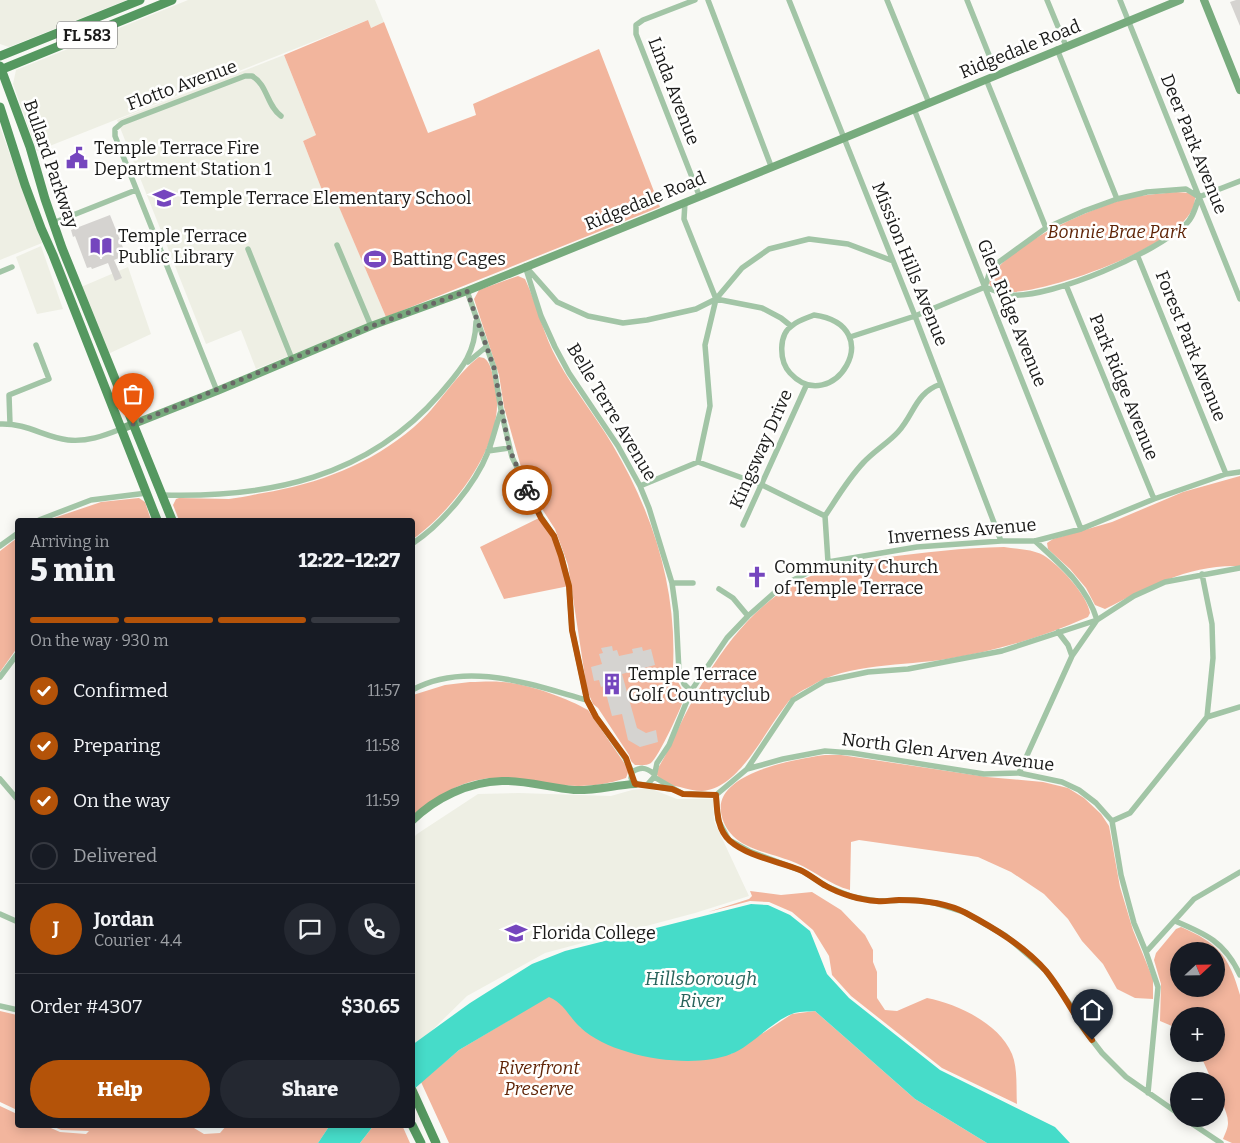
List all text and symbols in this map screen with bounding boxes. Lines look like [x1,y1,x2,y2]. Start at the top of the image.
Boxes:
street label: Ridgedale Road [956,15,1084,83]
road number: FL 583 [57,22,117,48]
street label: Linda Avenue [643,34,705,148]
street label: Flotto Avenue [124,55,240,115]
street label: Deer Park Avenue [1156,71,1232,217]
street label: Bullard Parkway [19,97,84,232]
place label: Temple Terrace Fire Department Station 1 [94,137,272,180]
public building icon: Temple Terrace Fire Department Station 1 [64,145,90,171]
street label: Ridgedale Road [581,167,709,235]
street label: Mission Hills Avenue [867,179,953,349]
school or university icon: Temple Terrace Elementary School [151,185,177,211]
place label: Temple Terrace Elementary School [180,187,471,209]
park label: Bonnie Brae Park [1047,221,1187,243]
place label: Temple Terrace Public Library [118,225,247,268]
library icon: Temple Terrace Public Library [88,233,114,259]
street label: Glen Ridge Avenue [972,236,1052,390]
sports icon: Batting Cages [362,246,388,272]
place label: Batting Cages [392,248,506,270]
street label: Forest Park Avenue [1151,267,1231,425]
street label: Park Ridge Avenue [1085,311,1163,463]
street label: Belle Terre Avenue [562,339,662,485]
pin [112,373,154,424]
icon: bag [119,380,147,408]
street label: Kingsway Drive [725,386,797,512]
courier [502,465,552,515]
icon: bike [513,476,541,504]
street label: Inverness Avenue [887,514,1037,548]
text: Arriving in [30,532,109,551]
text: 12:22–12:27 [299,549,400,572]
text: 5 min [30,551,115,589]
place label: Community Church of Temple Terrace [774,556,938,599]
church icon: Community Church of Temple Terrace [744,564,770,590]
text: On the way · 930 m [30,631,168,650]
place label: Temple Terrace Golf Countryclub [628,663,770,706]
building icon: Temple Terrace Golf Countryclub [599,671,625,697]
icon: check [30,677,58,705]
text: Confirmed [73,679,168,702]
text: 11:57 [367,681,400,700]
street label: North Glen Arven Avenue [840,728,1056,776]
icon: check [30,732,58,760]
text: Preparing [73,734,161,757]
text: 11:58 [365,736,400,755]
icon: check [30,787,58,815]
text: On the way [73,789,170,812]
text: 11:59 [366,791,400,810]
text: Delivered [73,844,157,867]
button: chat [284,903,336,955]
button: phone [348,903,400,955]
text: Jordan [94,908,154,931]
text: J [53,917,59,940]
school or university icon: Florida College [503,920,529,946]
place label: Florida College [532,922,656,944]
text: Courier · 4.4 [94,931,182,950]
north arrow [1170,942,1225,998]
map controls [1170,942,1225,1127]
water label: Hillsborough River [645,967,757,1012]
pin [1071,989,1113,1040]
text: Order #4307 [30,995,142,1018]
text: $30.65 [341,995,400,1018]
icon: home [1078,996,1106,1024]
button: + [1170,1007,1225,1062]
park label: Riverfront Preserve [498,1057,580,1100]
button: Help [30,1060,210,1118]
button: Share [220,1060,400,1118]
button: − [1170,1072,1225,1127]

